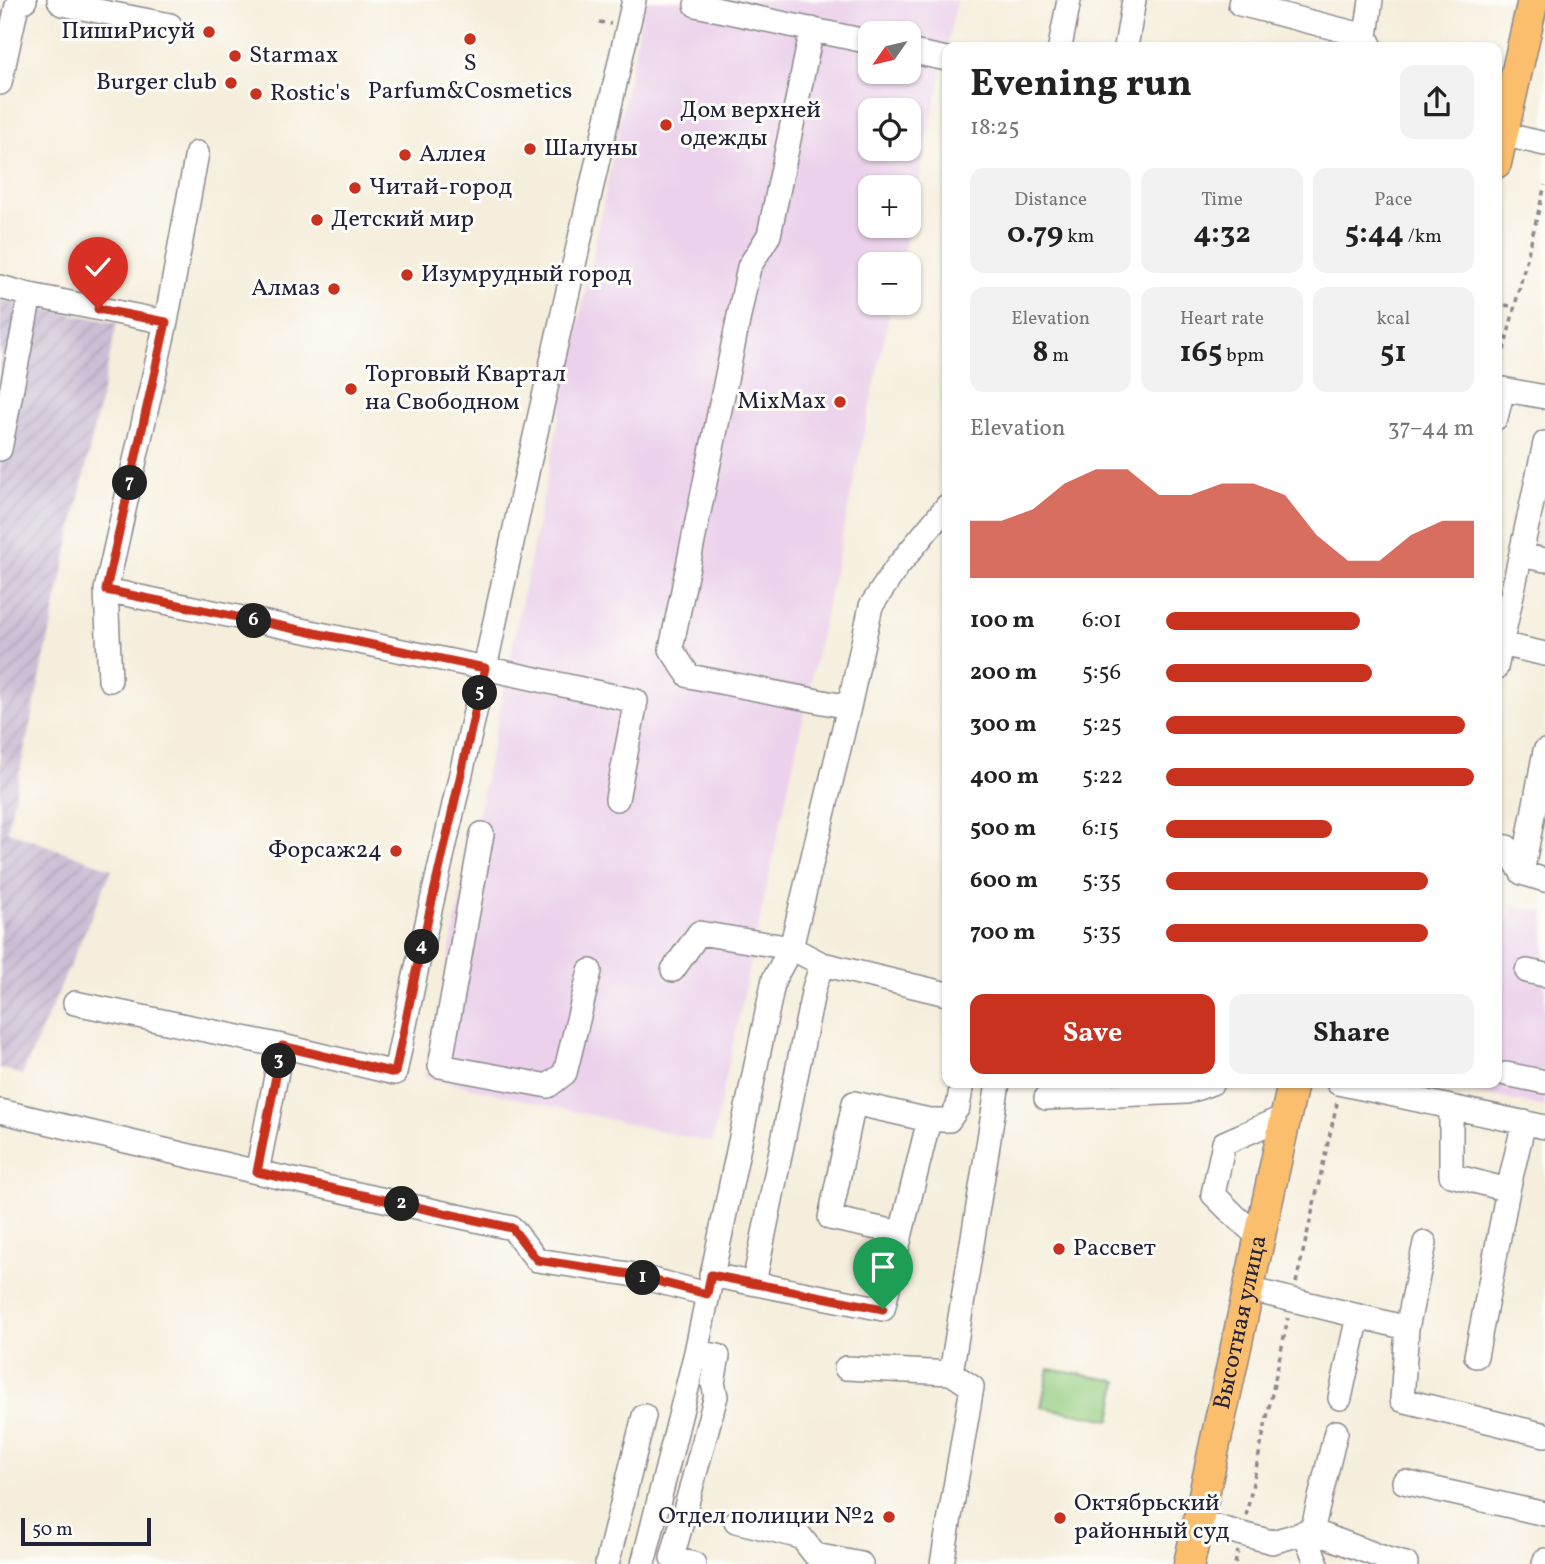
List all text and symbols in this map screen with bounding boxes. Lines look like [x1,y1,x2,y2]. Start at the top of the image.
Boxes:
place label: ПишиРисуй [61,15,195,49]
north arrow [858,21,920,84]
map controls [858,21,921,315]
marker: ПишиРисуй [201,24,217,40]
marker: S Parfum&Cosmetics [462,31,478,47]
place label: Starmax [249,39,338,73]
place label: S Parfum&Cosmetics [368,47,572,109]
marker: Starmax [227,48,243,64]
text: Evening run [970,59,1192,112]
button: share [1400,65,1474,139]
place label: Burger club [96,66,217,100]
marker: Burger club [223,75,239,91]
place label: Rostic's [270,77,350,111]
marker: Rostic's [248,86,264,102]
place label: Дом верхней одежды [680,94,821,156]
button: locate [858,98,921,161]
text: 18:25 [970,112,1019,144]
marker: Дом верхней одежды [658,117,674,133]
place label: Шалуны [544,132,638,166]
place label: Аллея [419,138,486,172]
marker: Шалуны [522,141,538,157]
marker: Аллея [397,147,413,163]
place label: Читай-город [369,171,512,205]
button: + [858,175,921,238]
marker: Читай-город [347,180,363,196]
text: Distance [1014,187,1087,213]
text: Time [1201,187,1243,213]
text: Pace [1374,187,1412,213]
place label: Детский мир [331,203,474,237]
marker: Детский мир [309,212,325,228]
text: 0.79 [1007,213,1063,255]
text: 4:32 [1193,213,1251,255]
text: 5:44 [1345,213,1404,255]
text: km [1063,224,1094,250]
text: /km [1404,224,1442,250]
pin [68,237,128,309]
icon: check [79,248,117,286]
button: − [858,252,921,315]
place label: Изумрудный город [421,258,632,292]
marker: Изумрудный город [399,267,415,283]
place label: Алмаз [251,272,320,306]
marker: Алмаз [326,281,342,297]
text: Elevation [1011,306,1090,332]
text: Heart rate [1180,306,1264,332]
text: kcal [1376,306,1410,332]
text: 8 [1032,332,1049,374]
text: 165 [1180,332,1223,374]
text: 51 [1380,332,1407,374]
text: m [1049,343,1069,369]
text: bpm [1223,343,1264,369]
place label: Торговый Квартал на Свободном [365,358,566,420]
marker: Торговый Квартал на Свободном [343,381,359,397]
place label: MixMax [737,385,826,419]
marker: MixMax [832,394,848,410]
text: Elevation [970,413,1066,445]
text: 37–44 m [1388,413,1474,445]
pin: 7 [113,466,148,500]
text: 7 [125,469,134,495]
pin: 6 [236,604,272,638]
text: 100 m [970,605,1035,637]
text: 6:01 [1082,605,1122,637]
text: 6 [248,607,259,633]
text: 200 m [970,657,1037,689]
text: 5:56 [1082,657,1121,689]
pin: 5 [462,676,498,710]
text: 5 [475,679,484,705]
text: 300 m [970,709,1037,741]
text: 5:25 [1082,709,1122,741]
text: 400 m [970,761,1039,793]
text: 5:22 [1082,761,1123,793]
text: 500 m [970,813,1036,845]
text: 6:15 [1082,813,1119,845]
place label: Форсаж24 [268,834,382,868]
marker: Форсаж24 [388,843,404,859]
text: 600 m [970,865,1038,897]
text: 5:35 [1082,865,1121,897]
text: 700 m [970,917,1036,949]
text: 5:35 [1082,917,1121,949]
pin: 4 [404,930,440,964]
text: 4 [416,933,427,959]
button: Save [970,994,1215,1074]
button: Share [1229,994,1474,1074]
pin: 3 [262,1044,296,1078]
text: 3 [274,1047,283,1073]
pin: 2 [384,1186,420,1222]
text: 2 [397,1190,406,1216]
place label: Рассвет [1073,1232,1156,1266]
street label: Высотная улица [1206,1232,1277,1413]
pin [853,1237,913,1309]
marker: Рассвет [1051,1241,1067,1257]
icon: arrive [864,1248,902,1286]
pin: 1 [626,1260,660,1296]
text: 1 [639,1264,646,1290]
place label: Октябрьский районный суд [1074,1487,1230,1549]
place label: Отдел полиции №2 [658,1500,875,1534]
marker: Отдел полиции №2 [881,1509,897,1525]
marker: Октябрьский районный суд [1052,1510,1068,1526]
scale bar [21,1515,150,1547]
text: 50 m [32,1517,73,1543]

